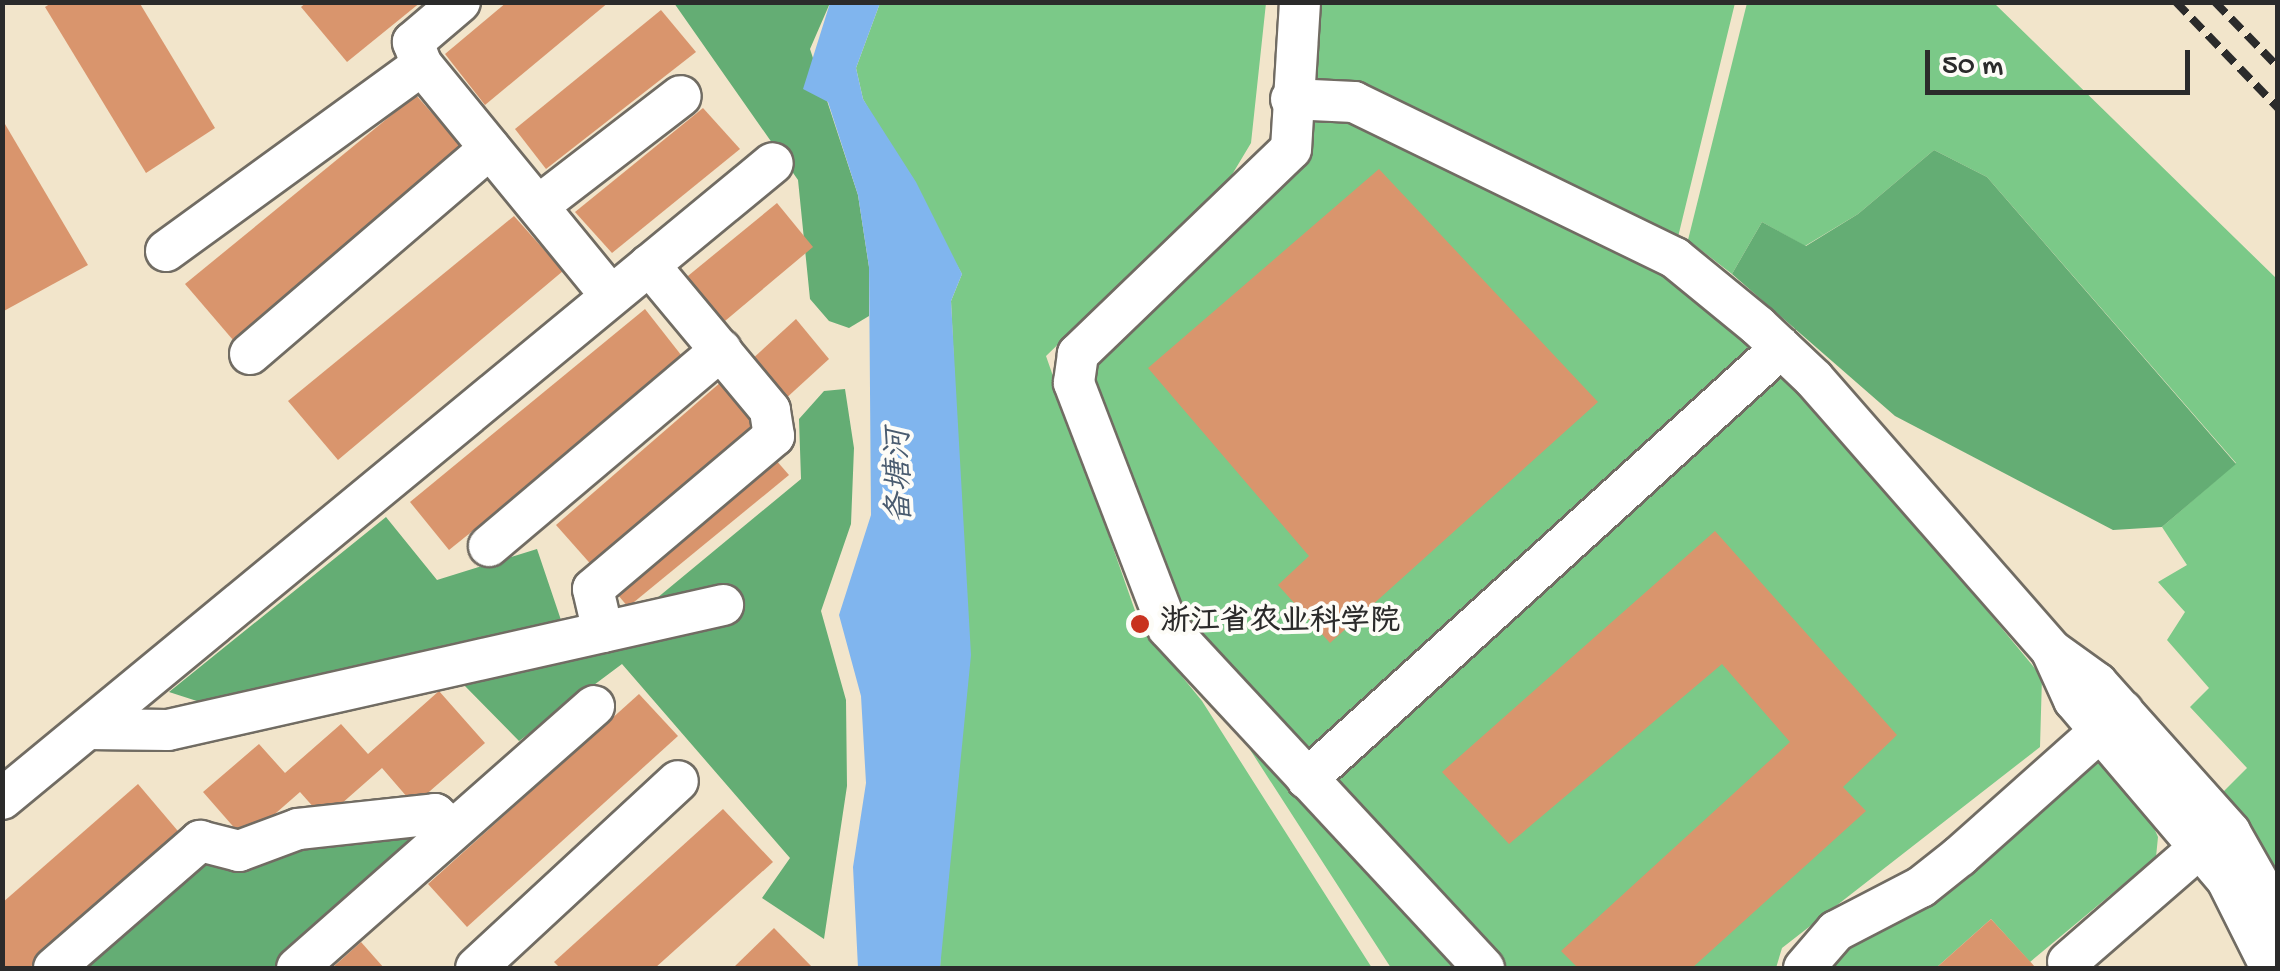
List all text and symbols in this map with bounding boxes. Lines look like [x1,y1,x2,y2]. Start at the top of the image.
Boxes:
scale bar [1930,30,2195,92]
text: 50 m [1942,50,2003,85]
water label: 备塘河 [882,428,922,524]
place label: 浙江省农业科学院 [1160,606,1400,642]
marker: 浙江省农业科学院 [1129,613,1151,635]

